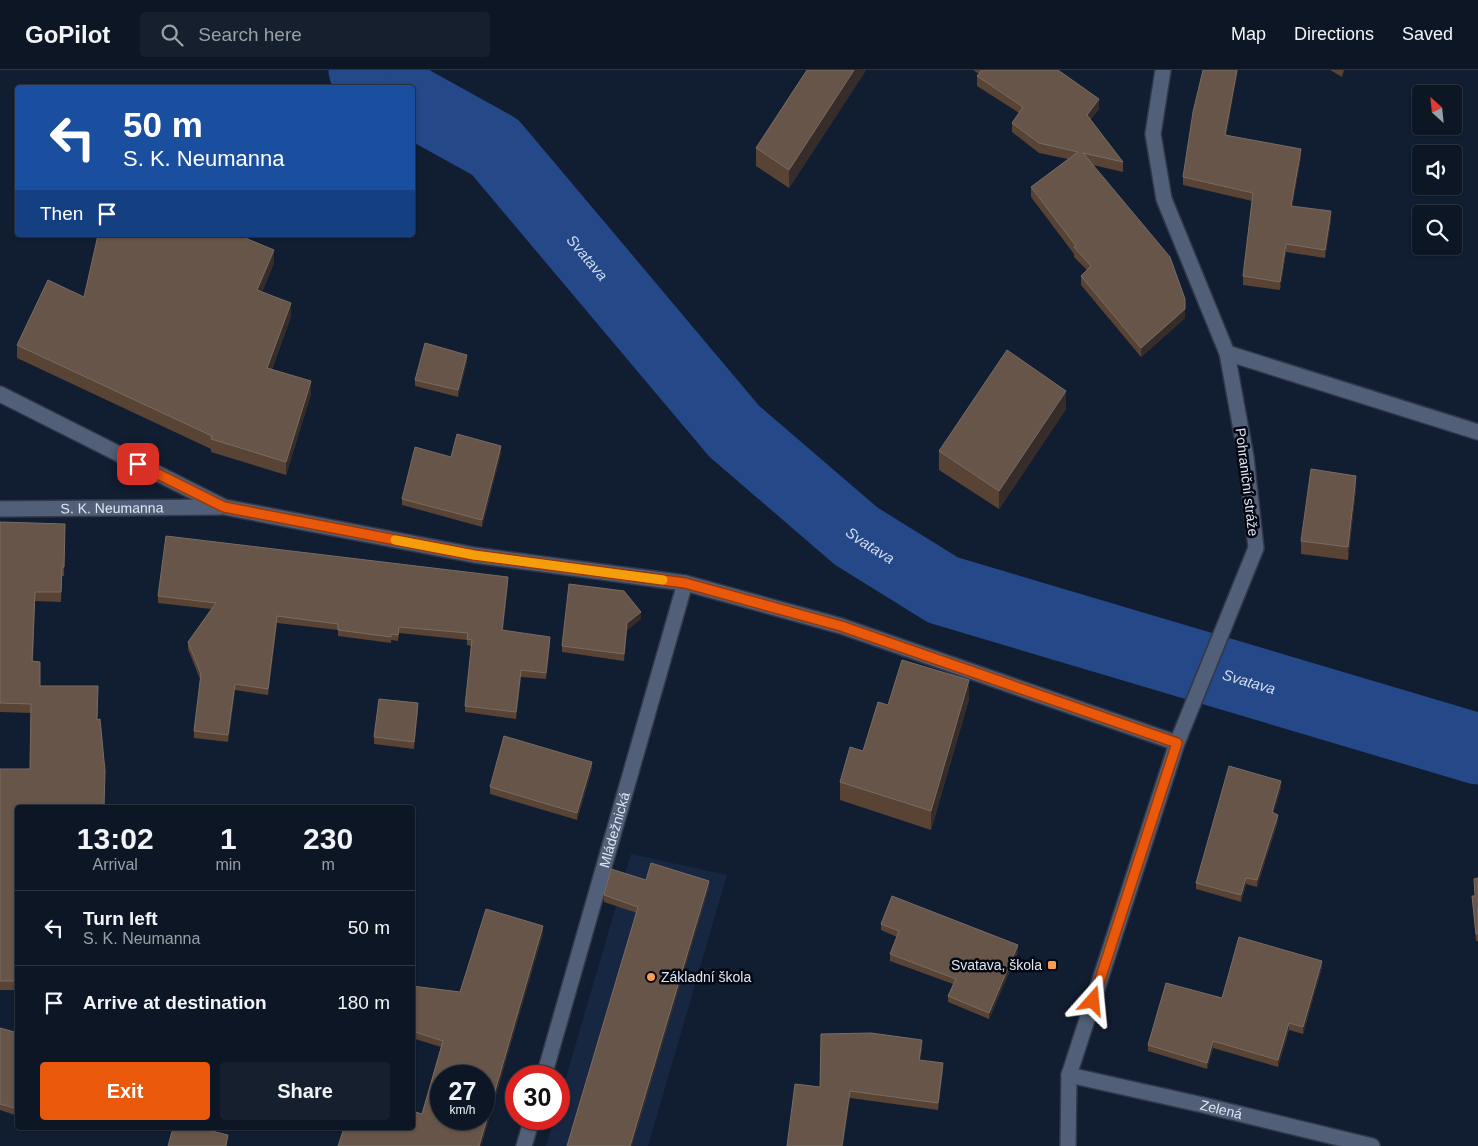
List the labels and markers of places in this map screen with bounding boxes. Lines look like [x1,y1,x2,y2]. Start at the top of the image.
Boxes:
pin [117,443,159,485]
place label: Svatava, škola [951,957,1042,973]
marker: Svatava, škola [1046,959,1058,971]
place label: Základní škola [661,969,751,985]
marker: Základní škola [645,971,657,983]

